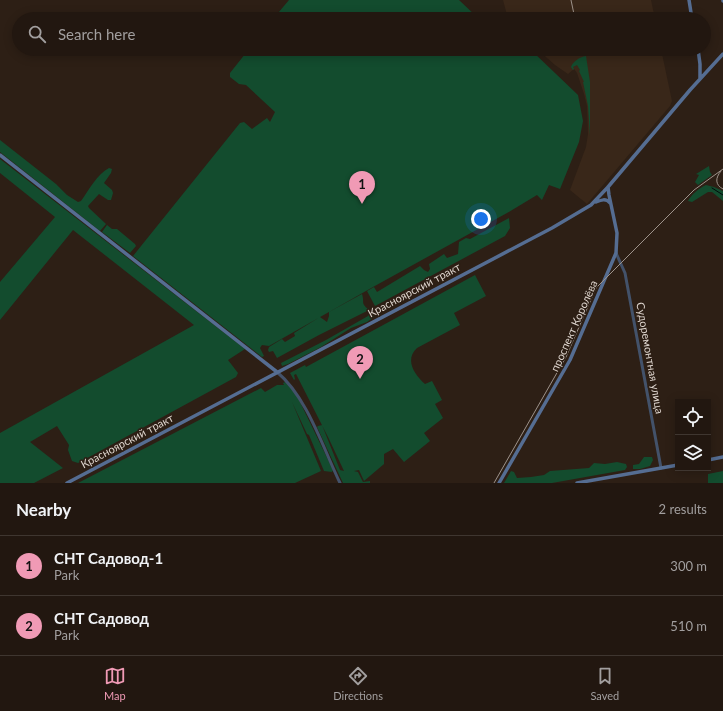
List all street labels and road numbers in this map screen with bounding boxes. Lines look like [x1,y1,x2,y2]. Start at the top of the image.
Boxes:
street label: Красноярский тракт [365,259,463,319]
street label: проспект Королёва [548,278,600,373]
street label: Судоремонтная улица [634,301,667,415]
street label: Красноярский тракт [78,410,176,470]

